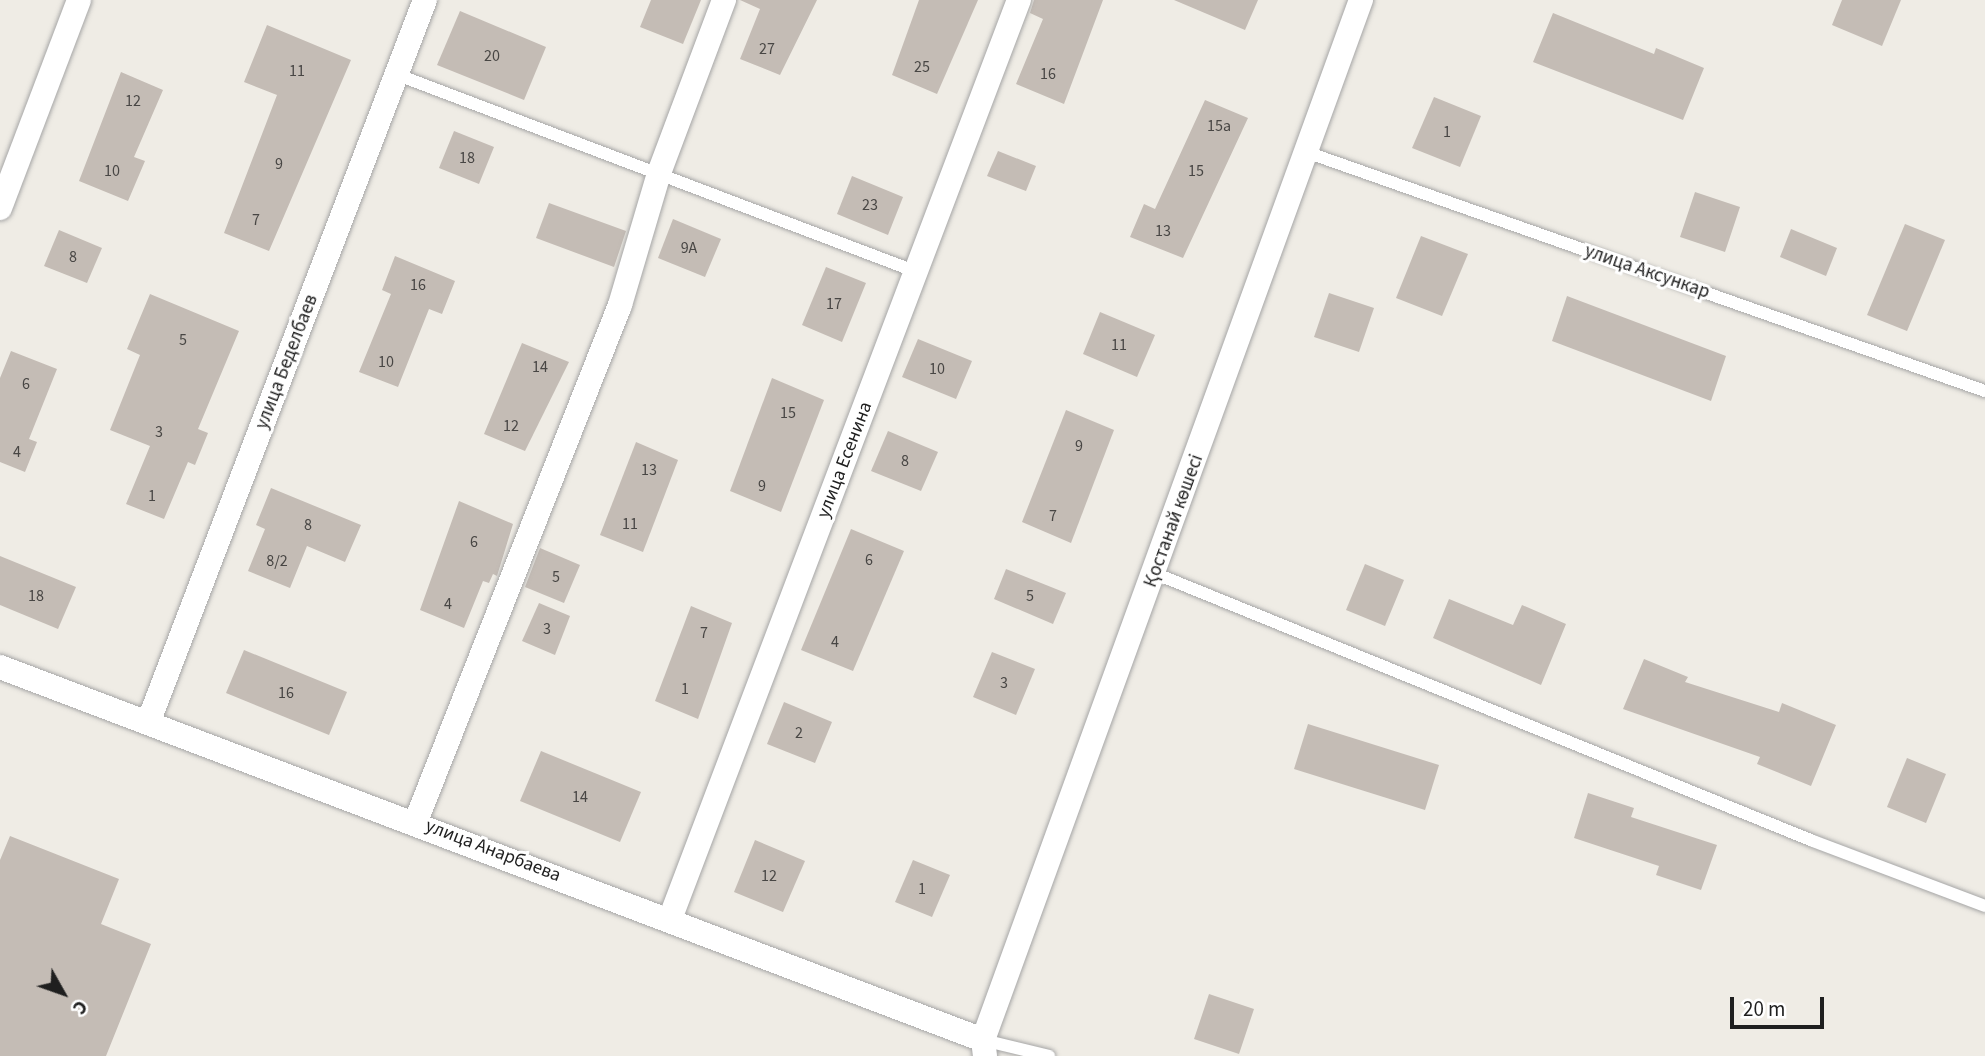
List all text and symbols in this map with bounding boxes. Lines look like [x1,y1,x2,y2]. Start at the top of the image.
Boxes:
house number: 27 [759,39,775,59]
house number: 20 [484,46,500,66]
house number: 25 [914,57,930,77]
house number: 11 [289,61,305,81]
house number: 16 [1040,64,1056,84]
house number: 12 [125,91,141,111]
house number: 15а [1207,116,1231,136]
house number: 1 [1443,122,1451,142]
house number: 18 [459,148,475,168]
house number: 9 [275,154,283,174]
house number: 10 [104,161,120,181]
house number: 15 [1188,161,1204,181]
house number: 23 [862,195,878,215]
house number: 7 [252,210,260,230]
house number: 13 [1155,221,1171,241]
house number: 9А [681,238,697,258]
street label: улица Аксункар [1582,240,1712,304]
house number: 8 [69,247,77,267]
house number: 16 [410,275,426,295]
street label: улица Беделбаев [251,291,323,433]
house number: 17 [826,294,842,314]
house number: 5 [179,330,187,350]
house number: 11 [1111,335,1127,355]
house number: 10 [378,352,394,372]
house number: 14 [532,357,548,377]
house number: 10 [929,359,945,379]
house number: 6 [22,374,30,394]
street label: улица Есенина [812,399,878,521]
house number: 15 [780,403,796,423]
house number: 12 [503,416,519,436]
house number: 3 [155,422,163,442]
house number: 9 [1075,436,1083,456]
house number: 4 [13,442,21,462]
house number: 8 [901,451,909,471]
street label: Қостанай көшесі [1139,451,1209,591]
house number: 13 [641,460,657,480]
house number: 9 [758,476,766,496]
house number: 1 [148,486,156,506]
house number: 7 [1049,506,1057,526]
house number: 11 [622,514,638,534]
house number: 8 [304,515,312,535]
house number: 6 [470,532,478,552]
house number: 6 [865,550,873,570]
house number: 8/2 [266,551,288,571]
house number: 5 [552,567,560,587]
house number: 18 [28,586,44,606]
house number: 5 [1026,586,1034,606]
house number: 4 [444,594,452,614]
house number: 3 [543,619,551,639]
house number: 7 [700,623,708,643]
house number: 4 [831,632,839,652]
house number: 3 [1000,673,1008,693]
house number: 1 [681,679,689,699]
house number: 16 [278,683,294,703]
house number: 2 [795,723,803,743]
house number: 14 [572,787,588,807]
street label: улица Анарбаева [422,815,564,887]
house number: 12 [761,866,777,886]
house number: 1 [918,879,926,899]
north arrow [28,958,98,1028]
scale bar [1733,982,1828,1026]
text: С [66,994,93,1020]
text: 20 m [1743,994,1785,1024]

